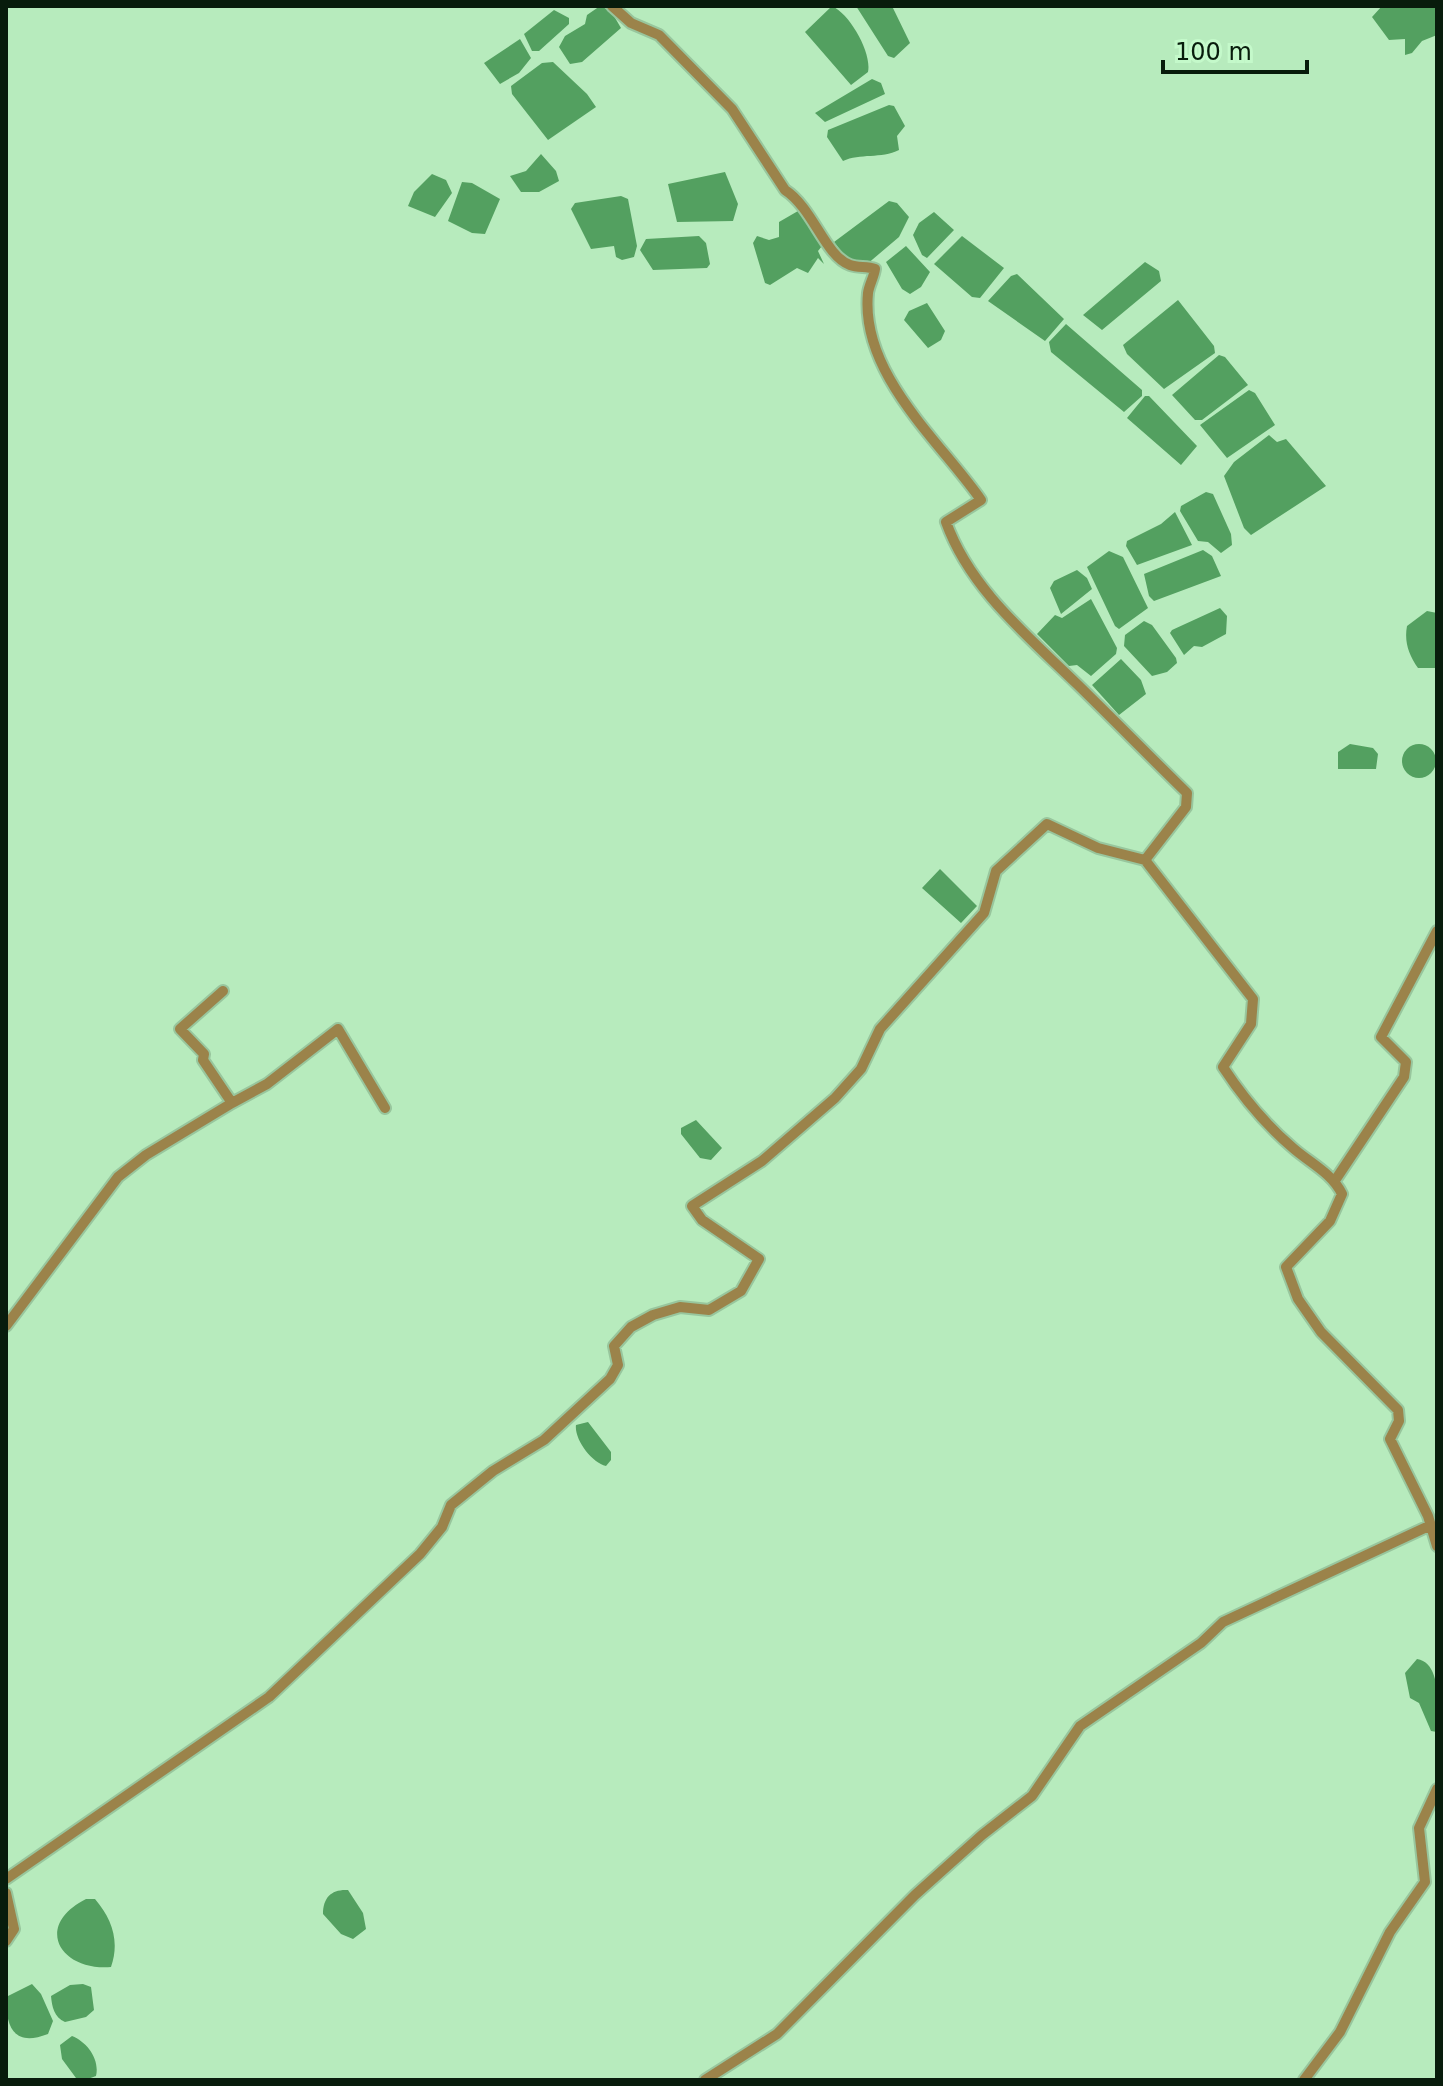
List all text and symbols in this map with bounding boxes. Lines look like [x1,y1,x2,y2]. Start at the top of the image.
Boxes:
scale bar [1163,24,1307,74]
text: 100 m [1175,38,1252,66]

